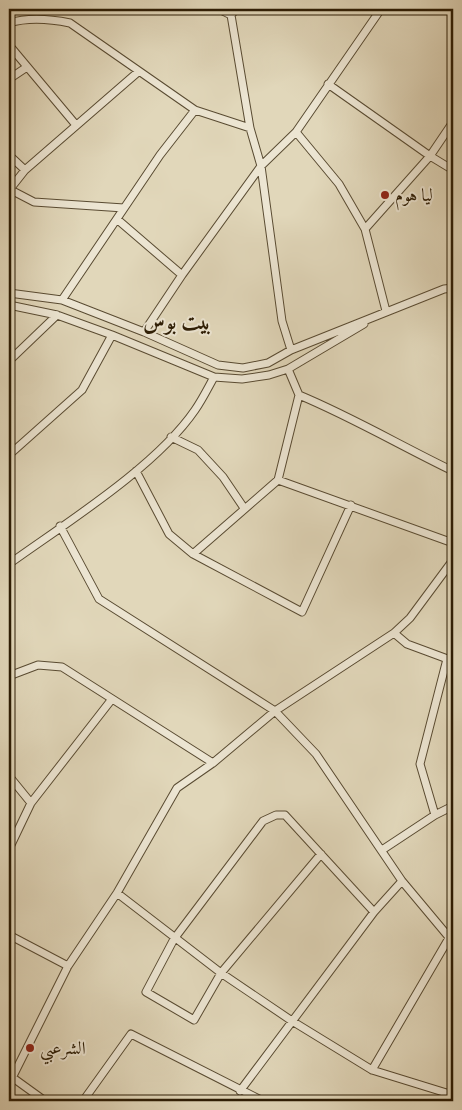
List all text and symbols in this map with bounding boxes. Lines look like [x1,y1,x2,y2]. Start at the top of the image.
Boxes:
place label: ليا هوم [395,184,433,211]
marker: ليا هوم [379,189,391,201]
district label: بيت بوس [143,308,211,336]
place label: الشرعبي [40,1037,86,1065]
marker: الشرعبي [24,1042,36,1054]

